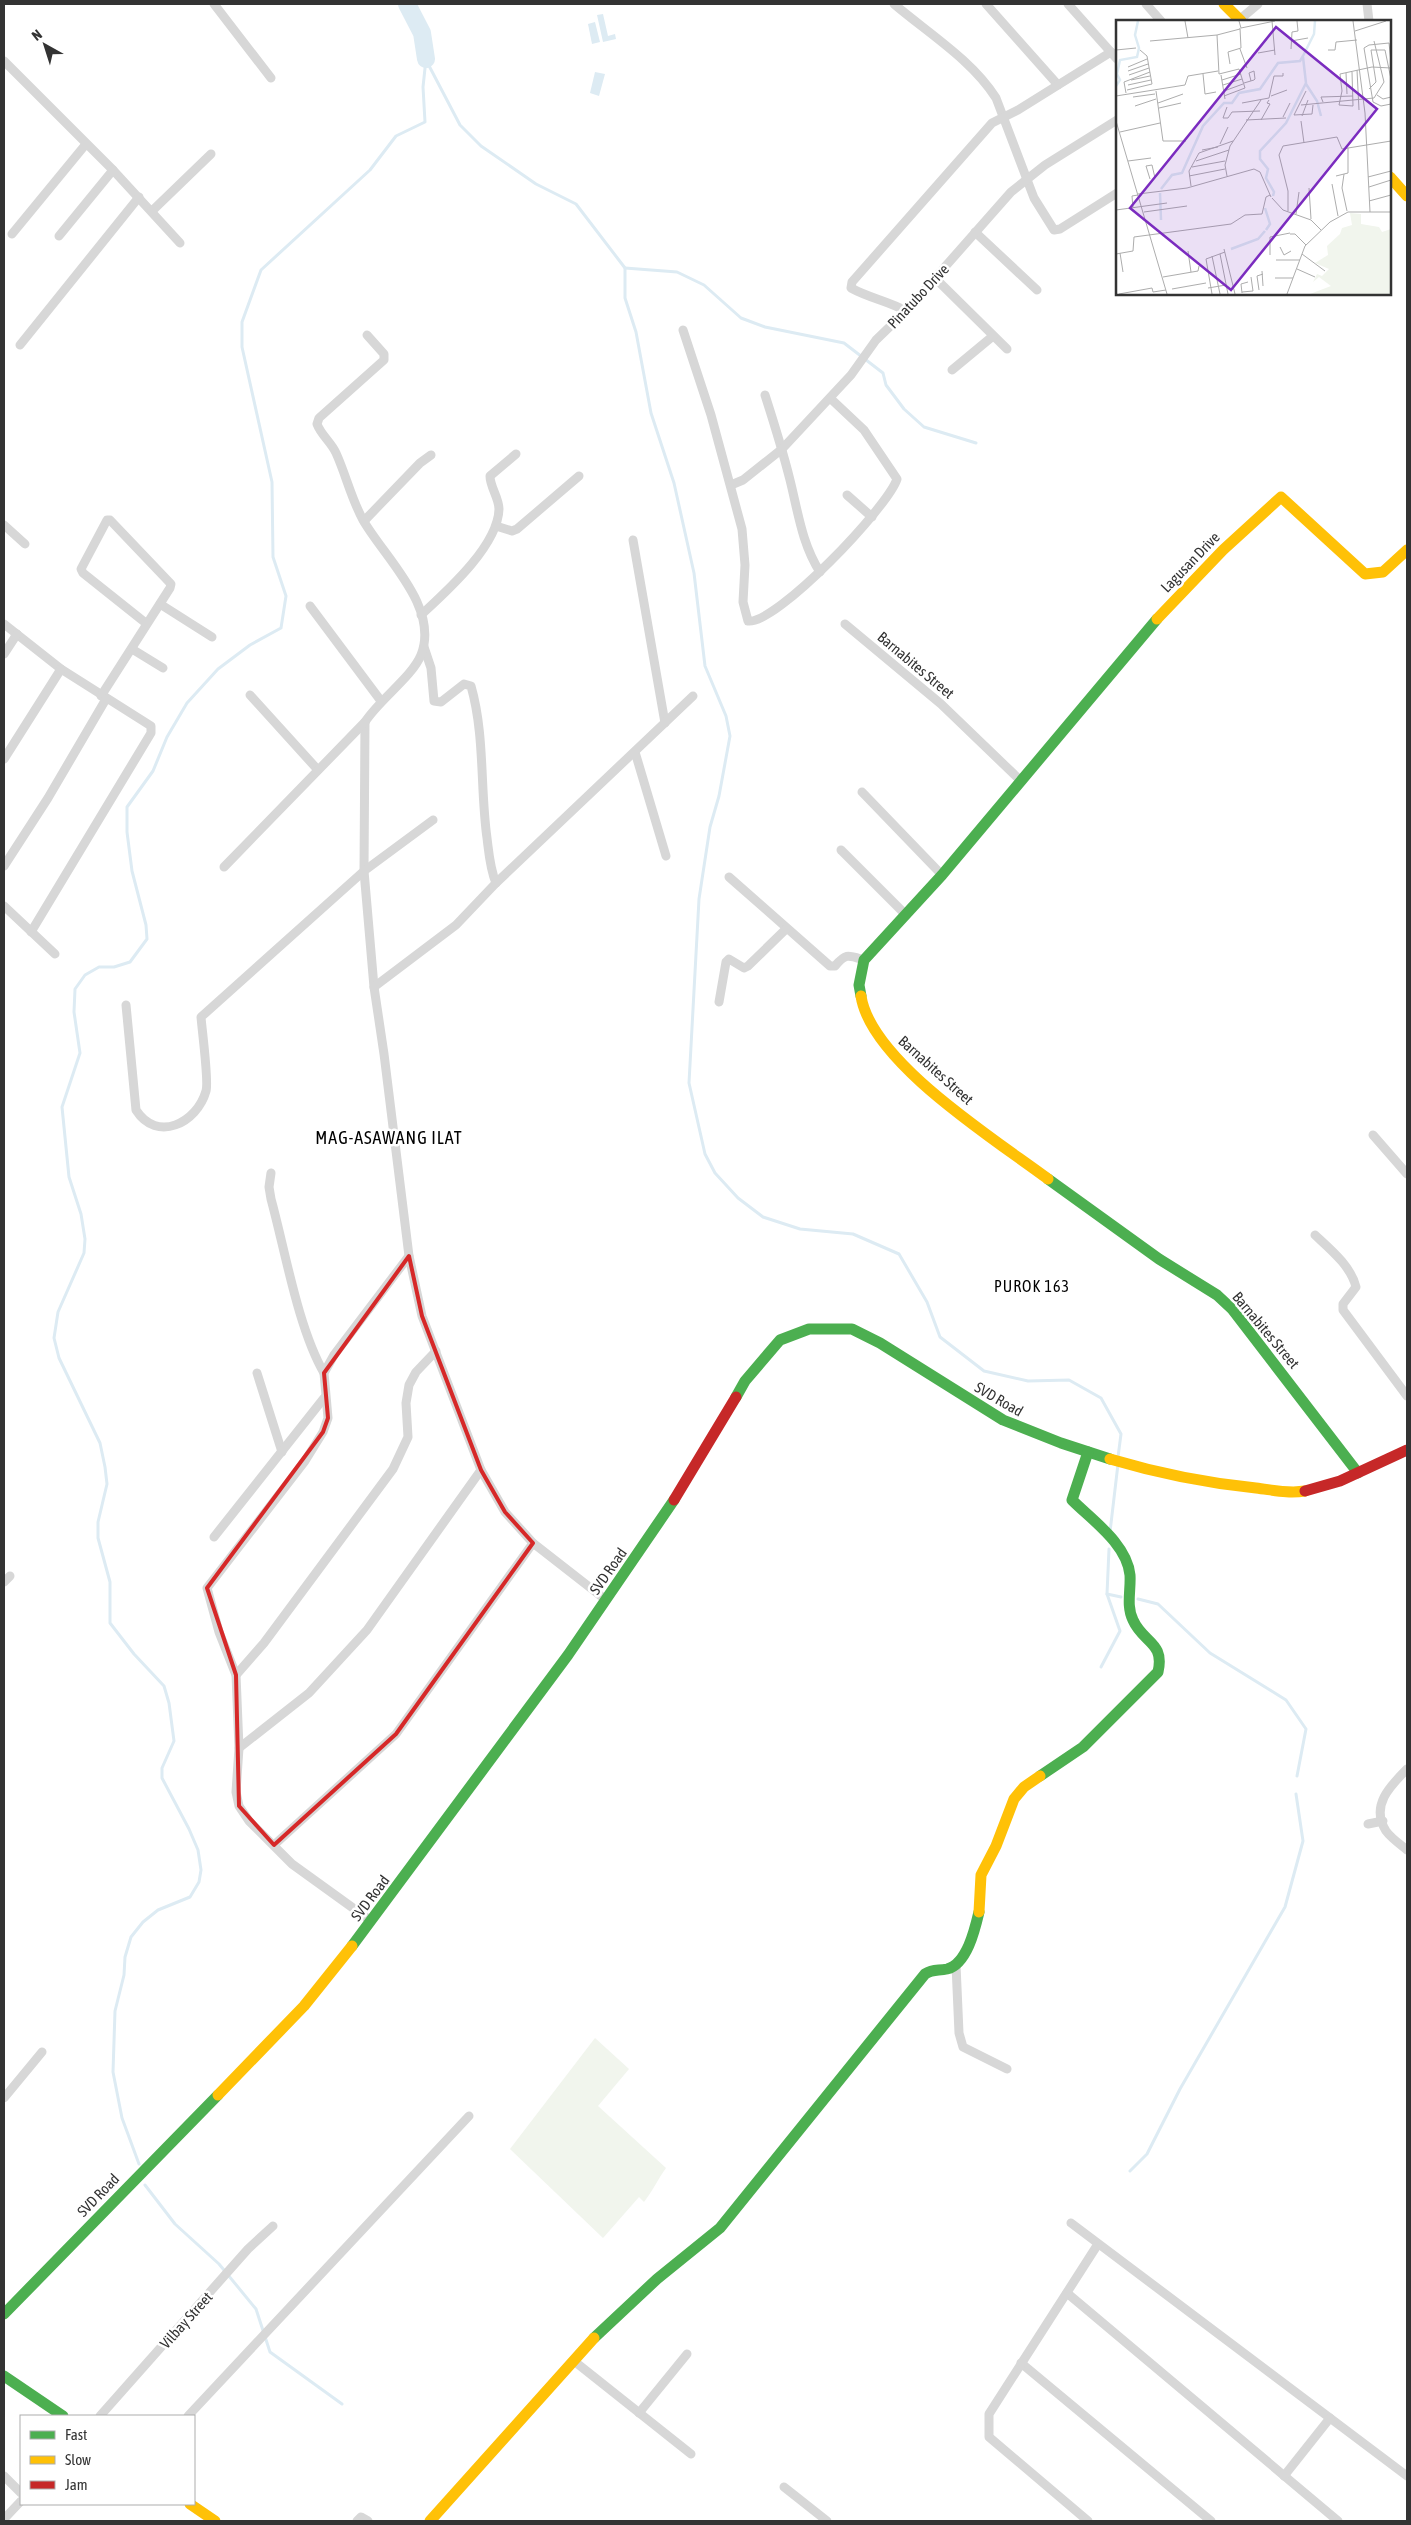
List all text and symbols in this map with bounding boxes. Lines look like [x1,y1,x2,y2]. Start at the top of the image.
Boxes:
north arrow [20,20,70,70]
inset map [1116,20,1391,295]
text: N [29,26,45,44]
street label: Pinatubo Drive [884,260,952,332]
street label: Lagusan Drive [1157,528,1223,596]
street label: Barnabites Street [874,628,958,702]
street label: Barnabites Street [895,1032,977,1108]
district label: MAG-ASAWANG ILAT [315,1127,463,1148]
district label: PUROK 163 [994,1277,1070,1295]
street label: Barnabites Street [1229,1288,1303,1372]
street label: SVD Road [972,1378,1026,1420]
street label: SVD Road [586,1545,630,1597]
street label: SVD Road [347,1872,393,1924]
street label: SVD Road [74,2170,122,2220]
street label: Vilbay Street [156,2288,216,2352]
legend [20,2415,195,2505]
text: Fast [65,2426,87,2443]
text: Slow [65,2451,91,2468]
text: Jam [65,2476,88,2493]

